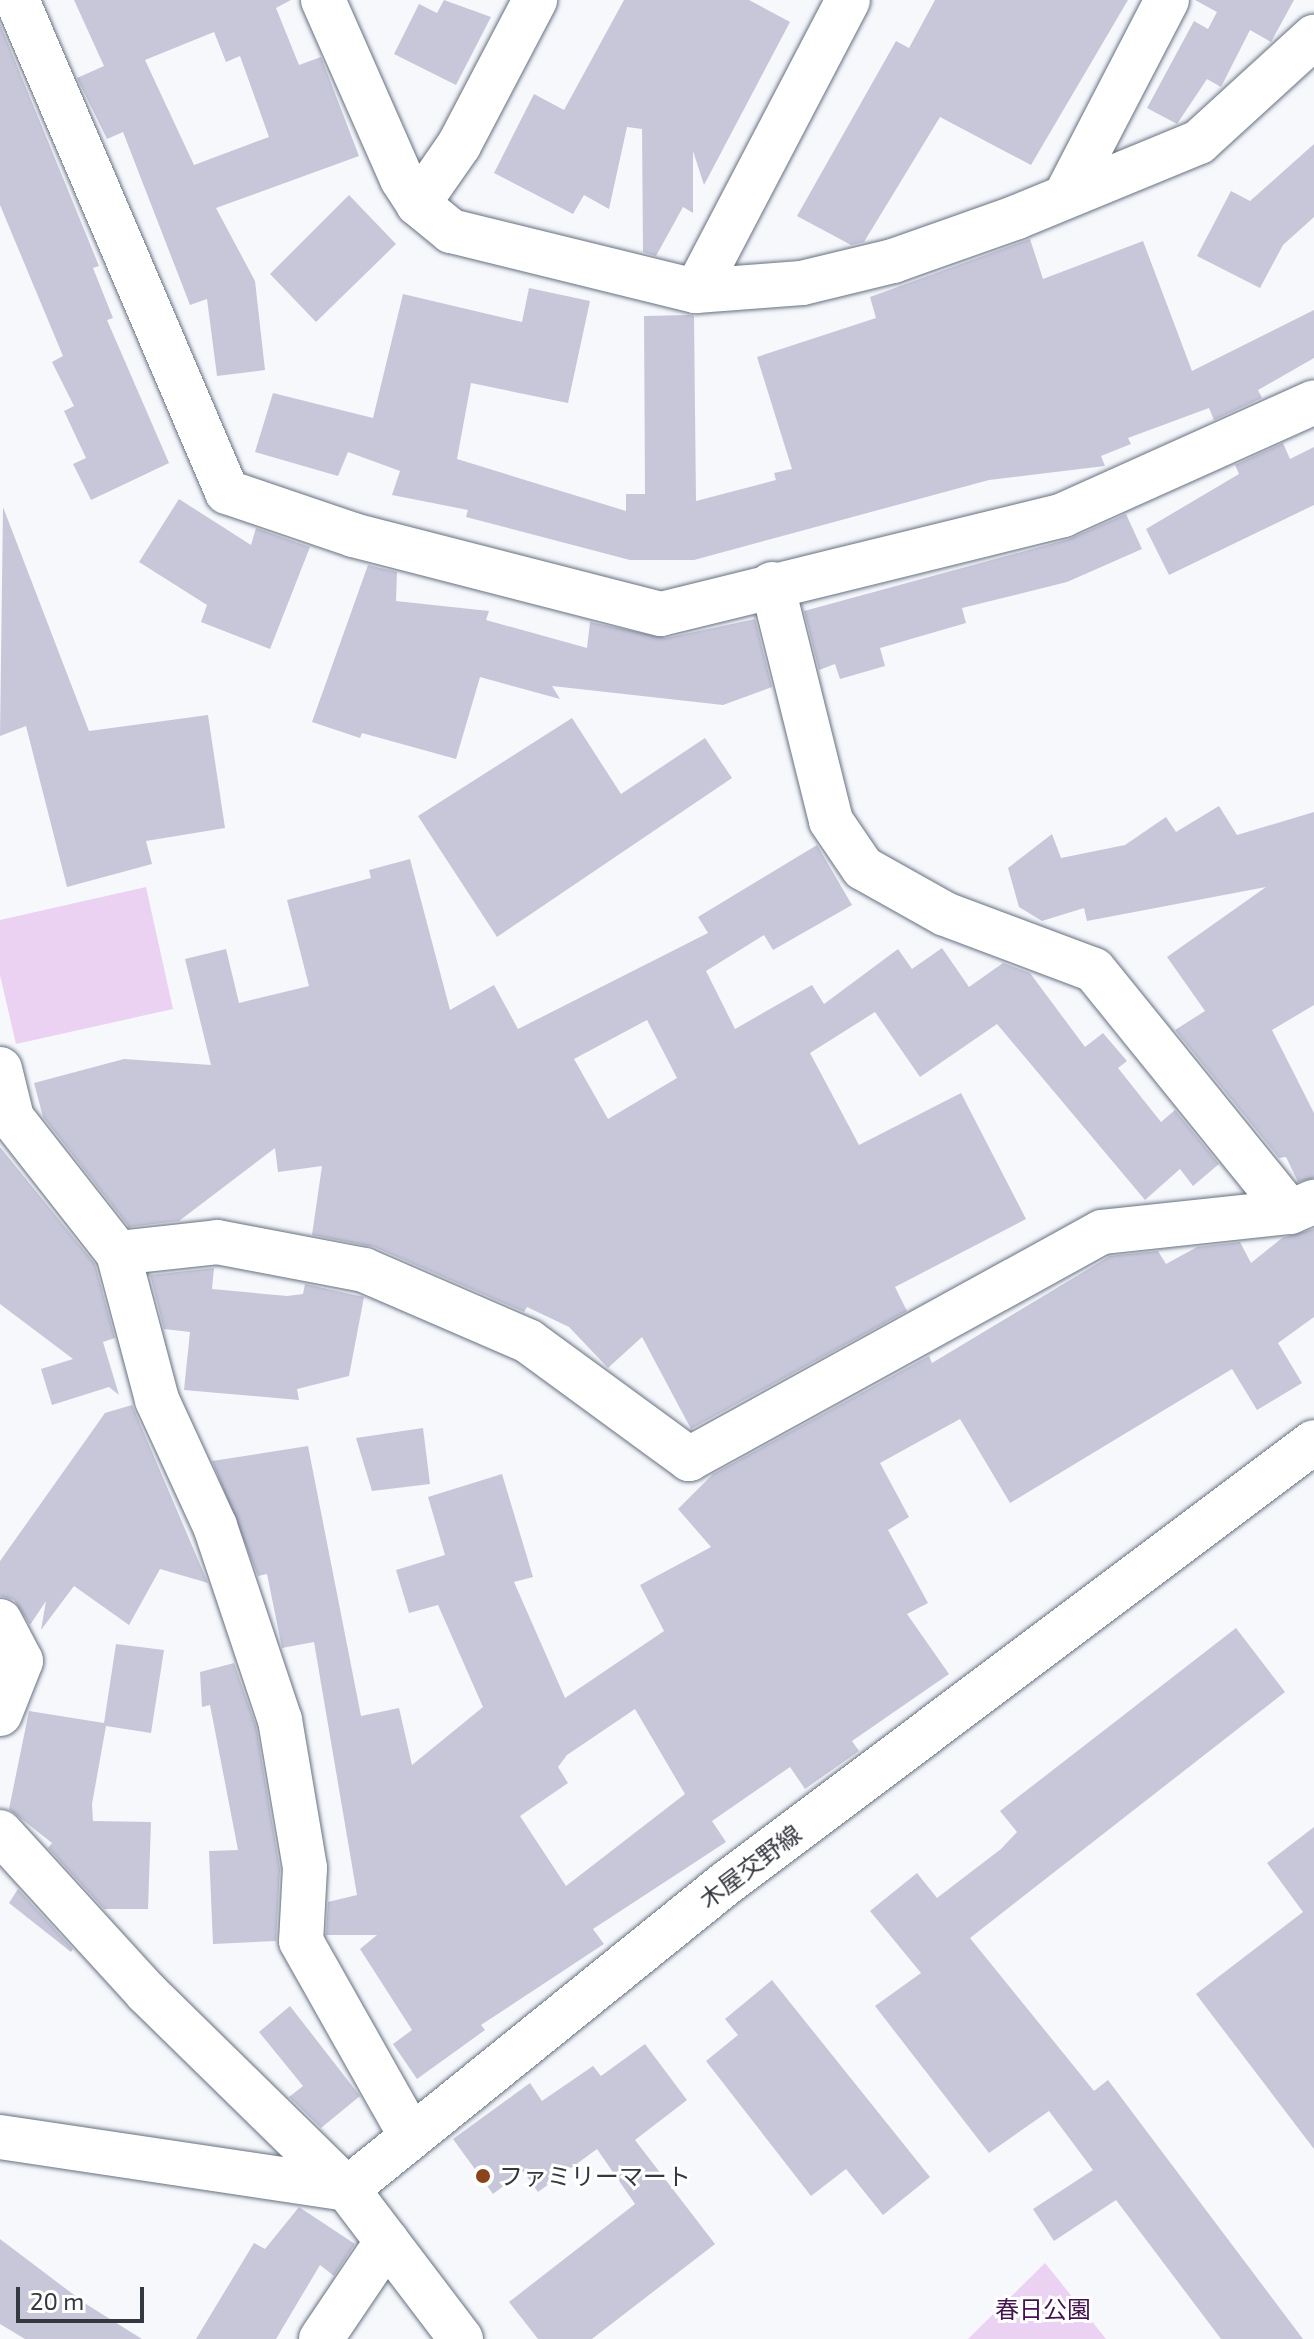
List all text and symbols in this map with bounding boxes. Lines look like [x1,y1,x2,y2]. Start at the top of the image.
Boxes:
street label: 木屋交野線 [693,1818,807,1914]
place label: ファミリーマート [499,2162,691,2190]
marker: ファミリーマート [474,2167,492,2185]
scale bar [20,2271,148,2321]
text: 20 m [30,2286,84,2315]
park label: 春日公園 [995,2295,1091,2323]

